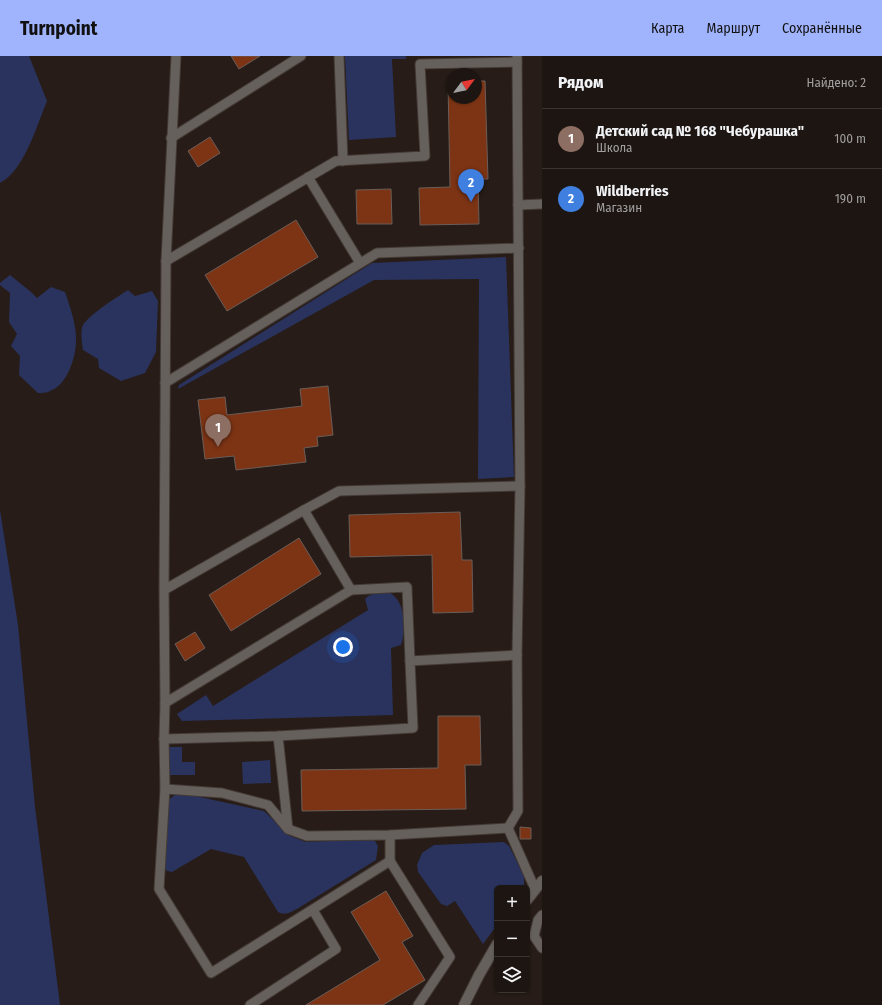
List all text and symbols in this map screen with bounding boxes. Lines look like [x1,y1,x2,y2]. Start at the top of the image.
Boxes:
text: Turnpoint [20,17,97,40]
text: Карта [651,20,684,37]
text: Маршрут [706,20,760,37]
text: Сохранённые [782,20,862,37]
north arrow [446,68,482,104]
text: Рядом [558,72,603,93]
text: Найдено: 2 [807,75,866,90]
text: Детский сад № 168 "Чебурашка" [596,122,804,140]
text: 1 [568,131,574,146]
text: 100 m [834,131,866,146]
text: Школа [596,140,632,155]
pin: 2 [458,169,484,202]
text: Wildberries [596,182,668,200]
text: 2 [568,191,574,206]
text: 190 m [835,191,866,206]
text: Магазин [596,200,642,215]
pin: 1 [205,414,231,447]
your location [333,637,353,657]
map controls [494,885,530,993]
button: + [494,885,530,921]
button: − [494,921,530,957]
button: layers [494,957,530,993]

